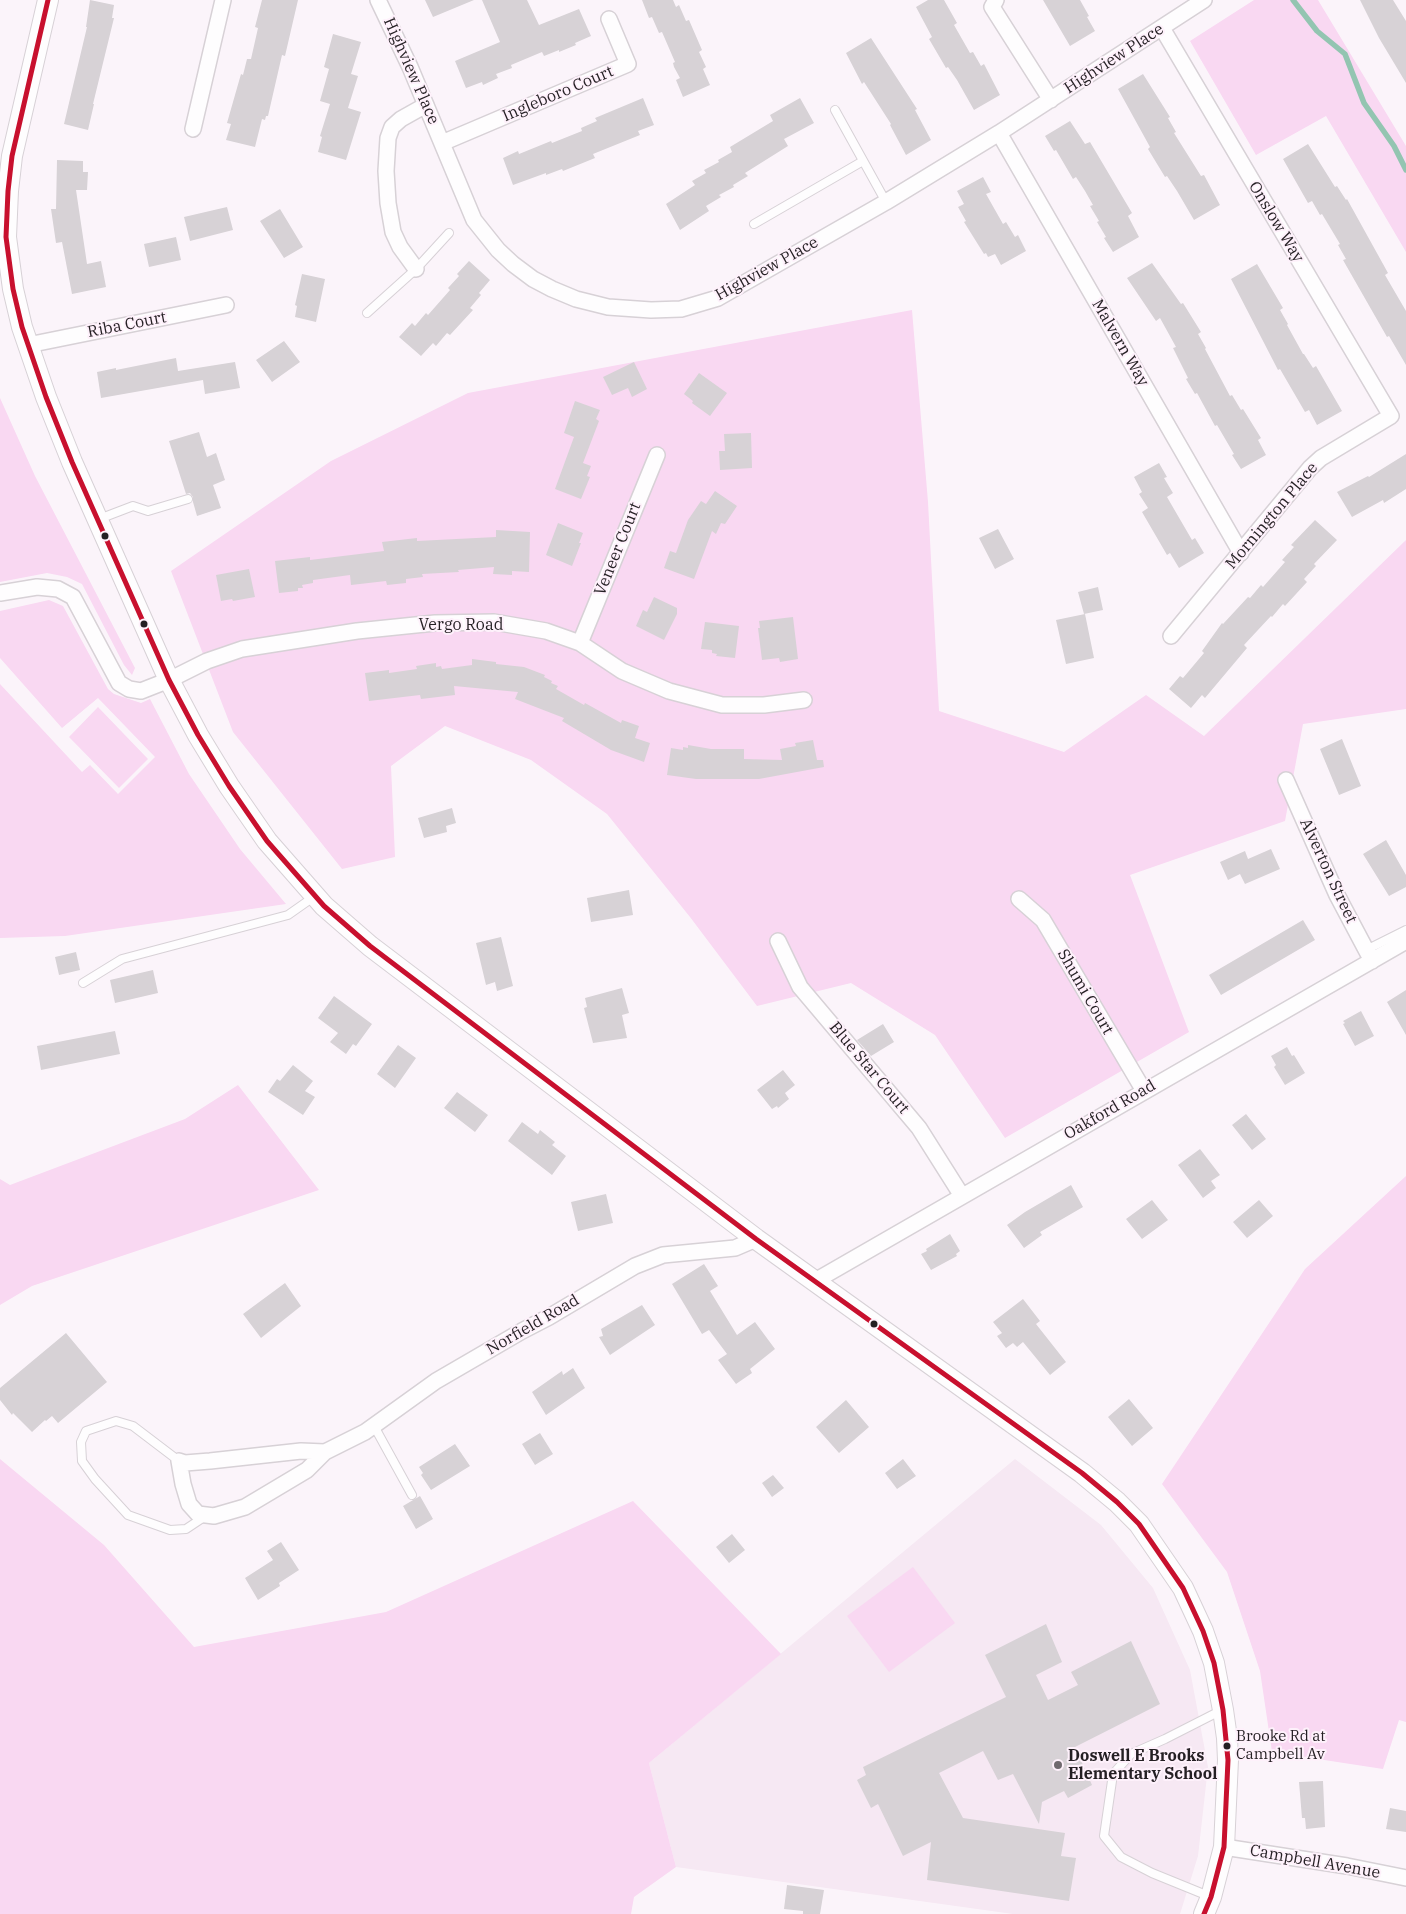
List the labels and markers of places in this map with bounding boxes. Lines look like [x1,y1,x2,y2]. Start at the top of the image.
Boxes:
unlabelled marker [100,531,110,541]
unlabelled marker [139,619,149,629]
unlabelled marker [869,1319,879,1329]
place label: Brooke Rd at Campbell Av [1236,1728,1326,1763]
marker: Brooke Rd at Campbell Av [1222,1741,1232,1751]
place label: Doswell E Brooks Elementary School [1068,1746,1217,1784]
marker: Doswell E Brooks Elementary School [1052,1759,1064,1771]

